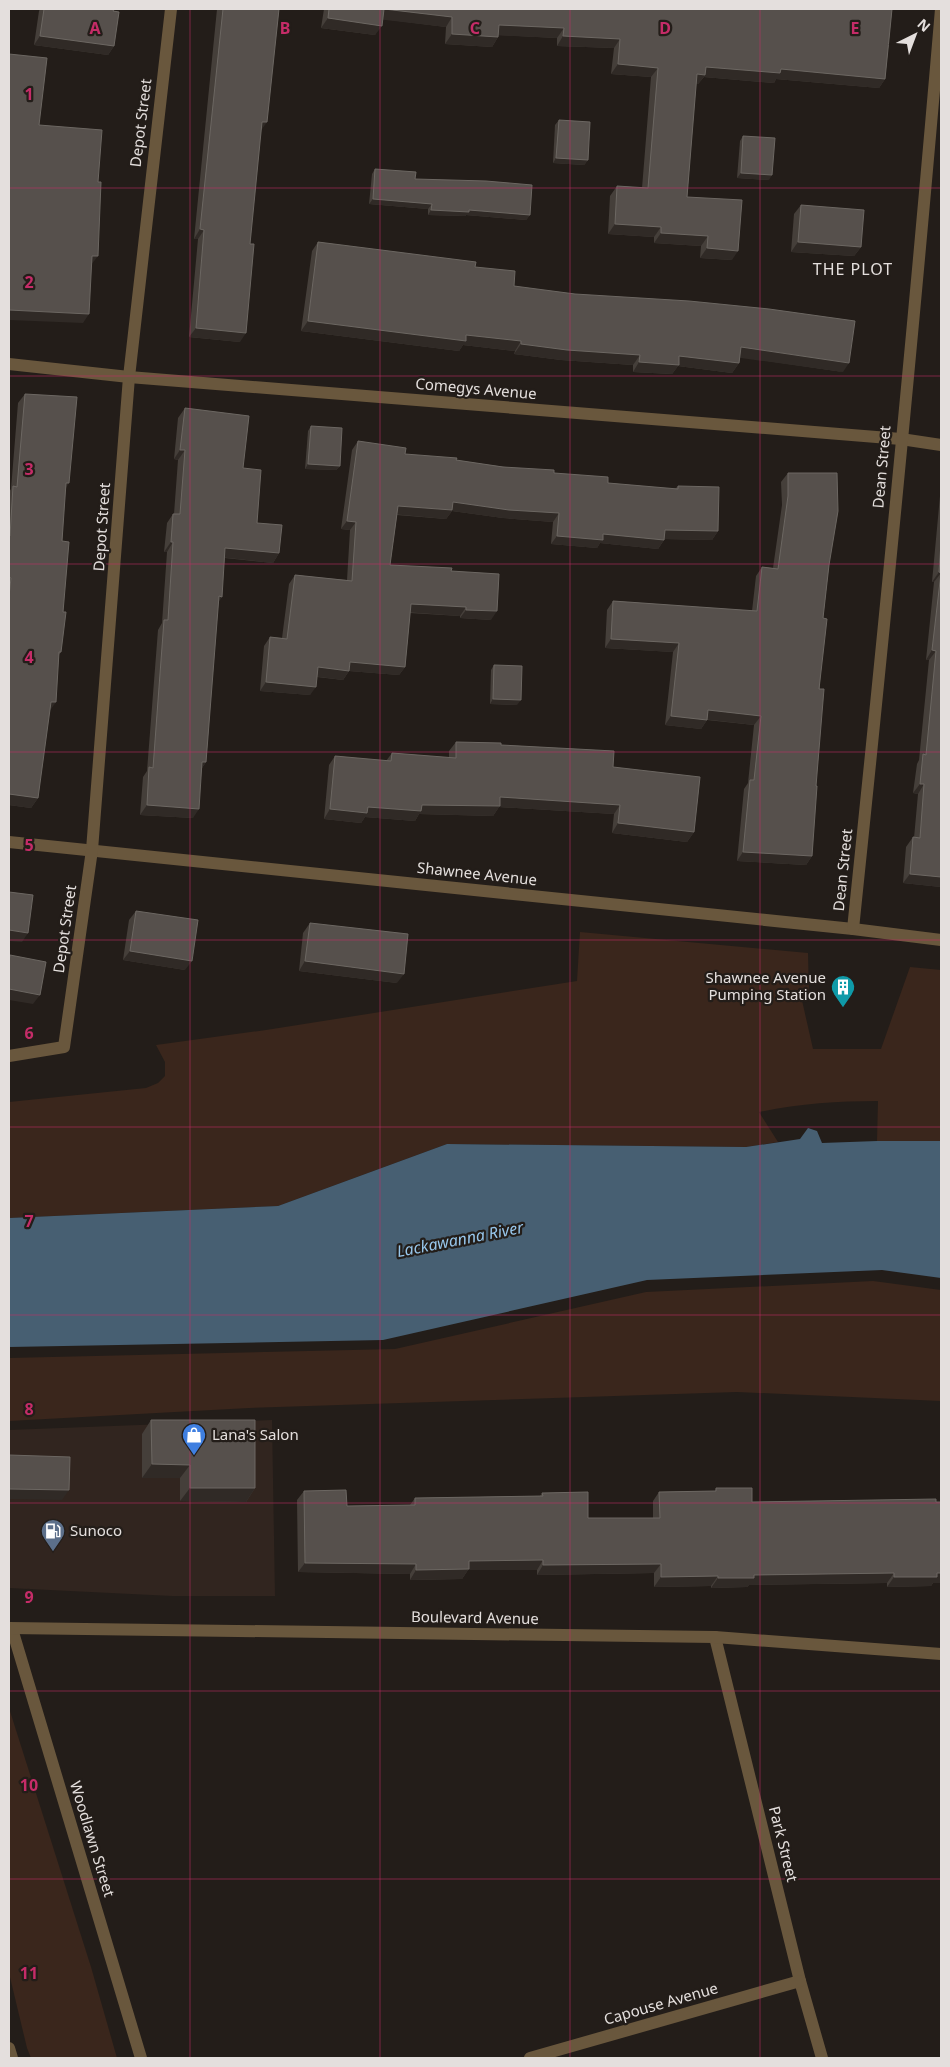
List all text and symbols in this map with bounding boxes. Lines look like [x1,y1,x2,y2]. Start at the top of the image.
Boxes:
north arrow [890,10,940,60]
text: N [913,14,935,36]
text: A [89,17,101,39]
text: B [280,17,290,39]
text: C [470,17,480,39]
text: D [659,17,671,39]
text: E [851,17,860,39]
street label: Depot Street [125,77,155,168]
text: 1 [24,83,34,105]
district label: THE PLOT [813,258,893,280]
text: 2 [24,271,34,293]
street label: Comegys Avenue [415,373,538,403]
street label: Dean Street [867,424,895,509]
text: 3 [24,458,34,480]
street label: Depot Street [88,481,114,572]
text: 4 [24,646,34,668]
street label: Dean Street [828,827,856,912]
text: 5 [24,834,34,856]
street label: Shawnee Avenue [416,857,538,889]
street label: Depot Street [48,883,80,974]
place label: Shawnee Avenue Pumping Station [706,967,826,1004]
building icon: Shawnee Avenue Pumping Station [830,974,856,1008]
text: 6 [24,1022,34,1044]
text: 7 [24,1210,34,1232]
water label: Lackawanna River [395,1216,526,1262]
text: 8 [24,1398,34,1420]
shop icon: Lana's Salon [181,1422,207,1456]
place label: Lana's Salon [212,1424,299,1444]
fuel station icon: Sunoco [40,1518,66,1552]
place label: Sunoco [70,1520,122,1540]
text: 9 [24,1586,34,1608]
street label: Boulevard Avenue [411,1606,539,1628]
text: 10 [20,1774,38,1796]
street label: Woodlawn Street [66,1778,120,1900]
street label: Park Street [765,1804,803,1884]
text: 11 [20,1962,38,1984]
street label: Capouse Avenue [601,1977,720,2029]

